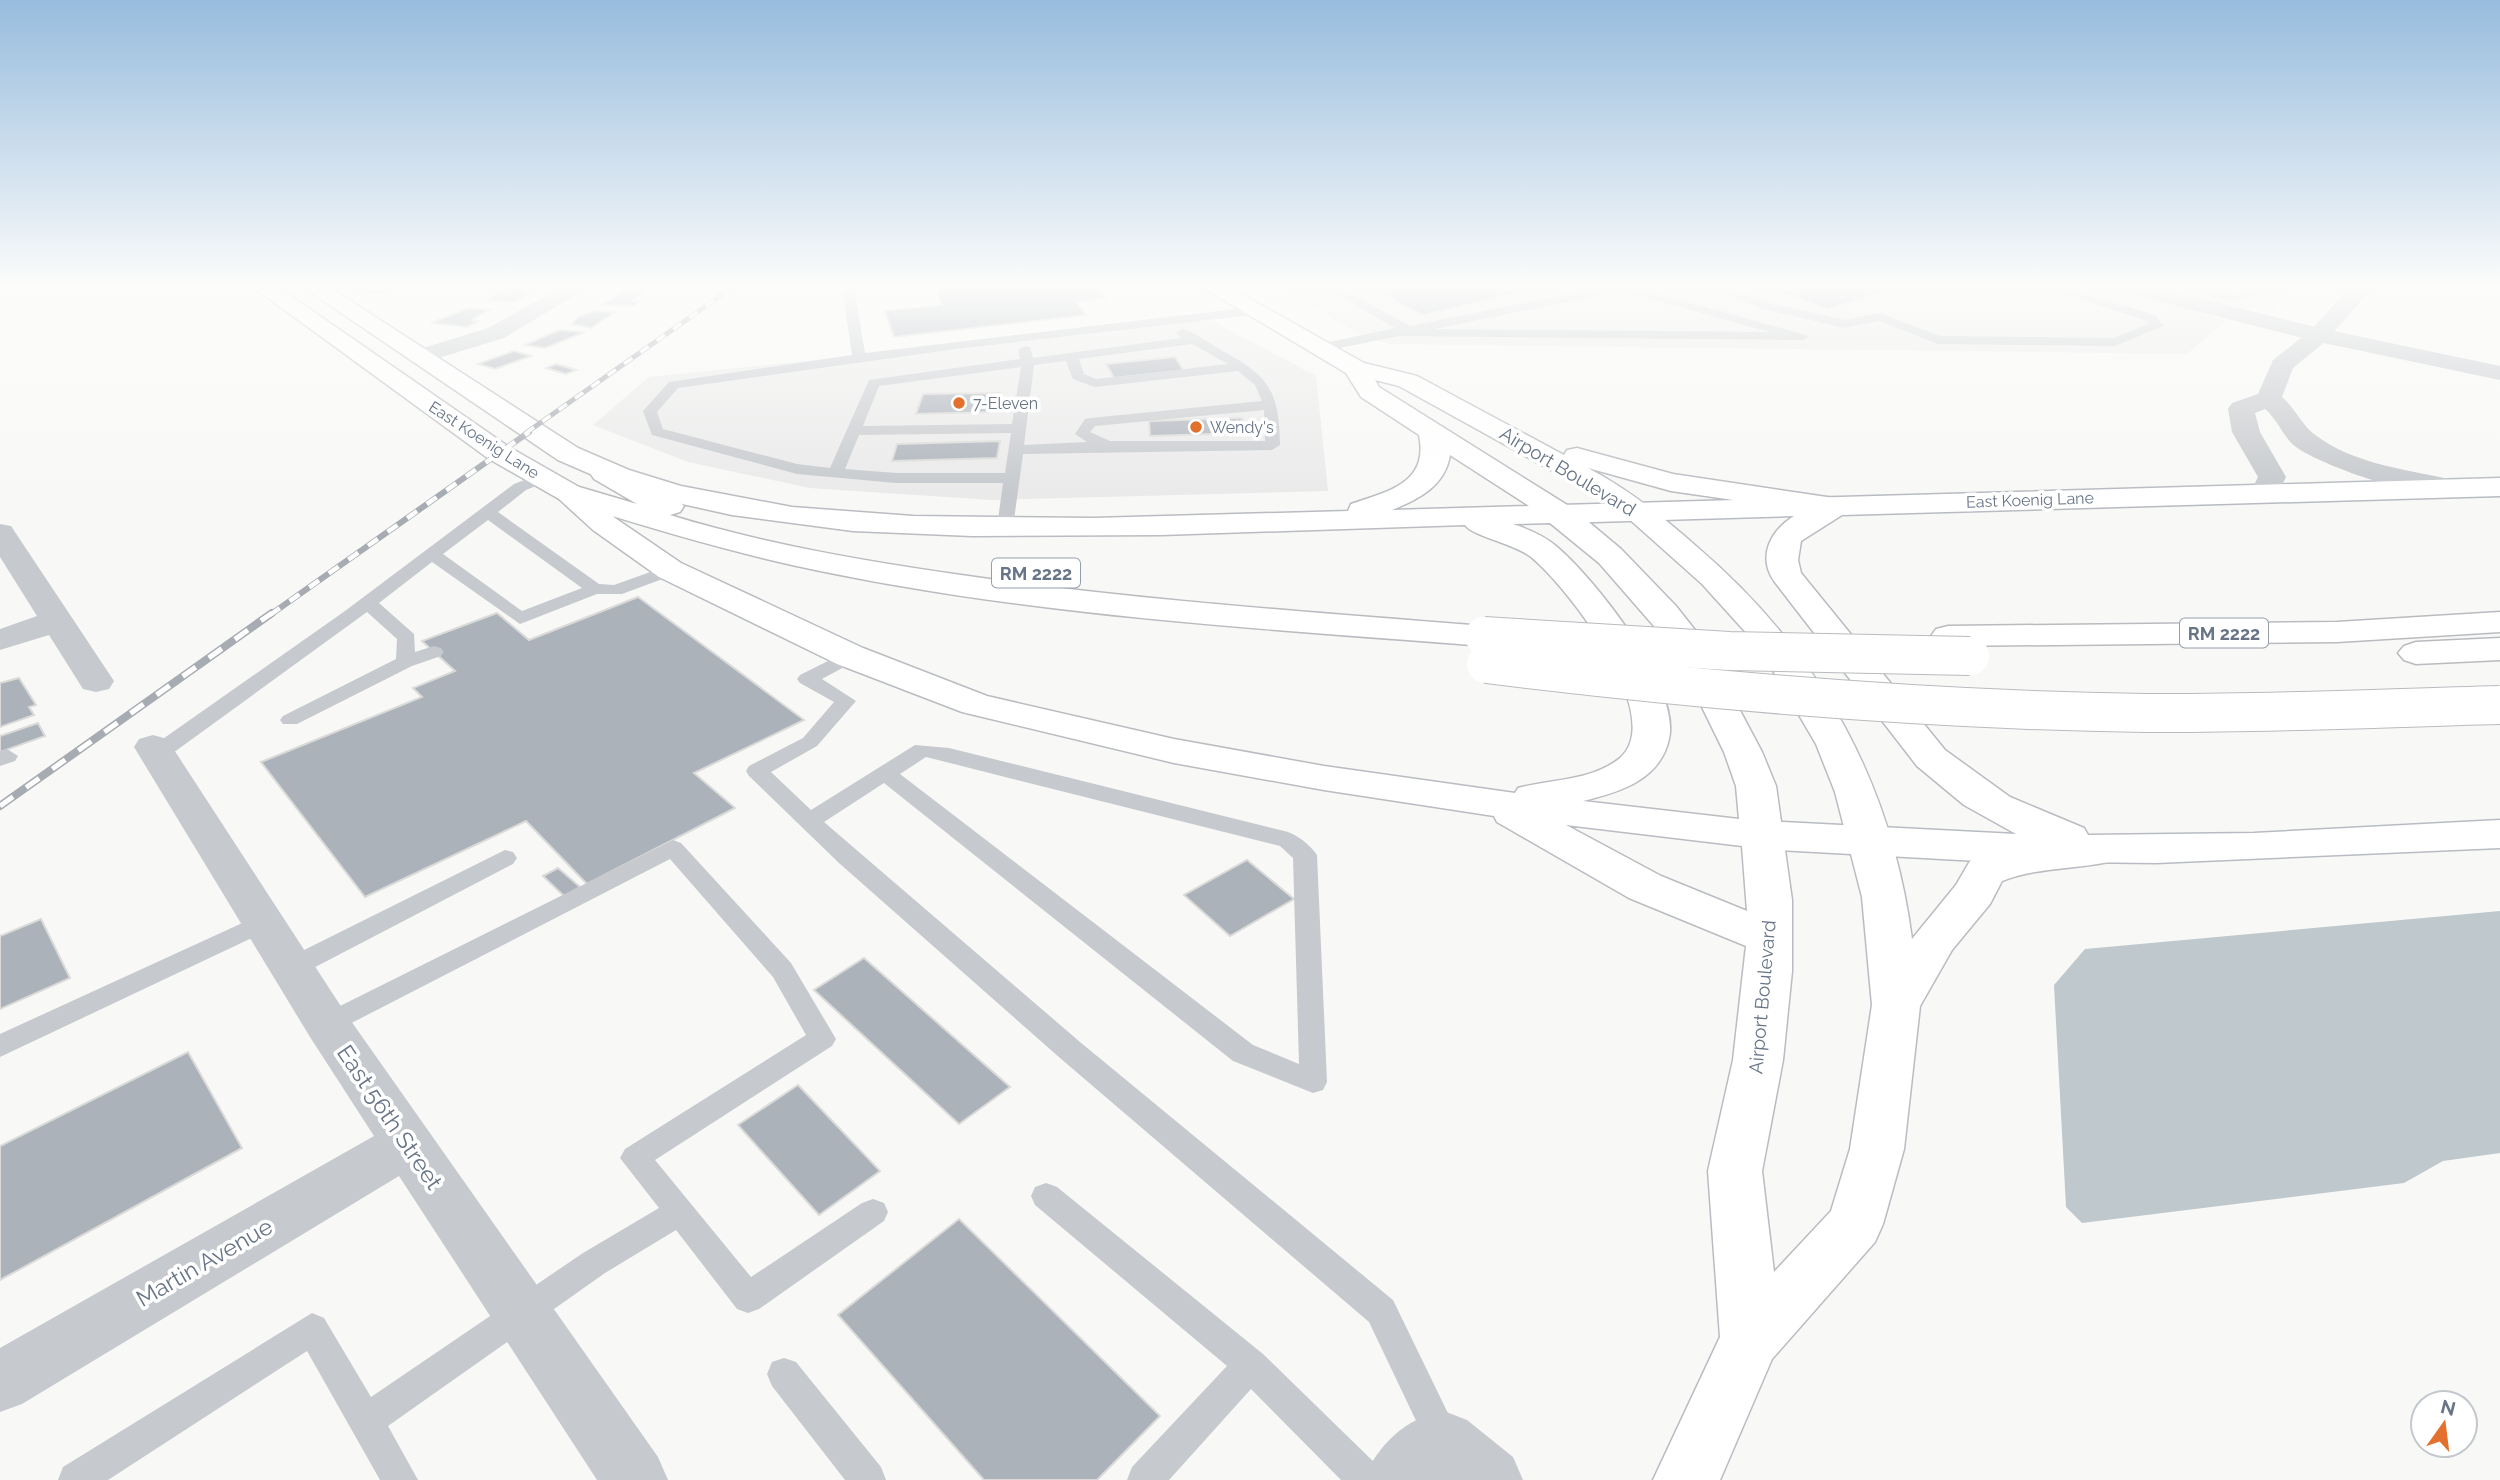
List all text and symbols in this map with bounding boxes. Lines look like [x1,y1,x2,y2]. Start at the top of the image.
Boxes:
place label: 7-Eleven [973,394,1038,413]
marker: 7-Eleven [951,395,967,411]
street label: East Koenig Lane [425,397,543,483]
place label: Wendy's [1210,418,1274,437]
marker: Wendy's [1188,419,1204,435]
street label: Airport Boulevard [1496,422,1640,520]
street label: East Koenig Lane [1966,488,2094,512]
road number: RM 2222 [992,558,1080,588]
road number: RM 2222 [2180,618,2268,648]
street label: Airport Boulevard [1744,919,1780,1075]
street label: East 56th Street [332,1040,448,1195]
street label: Martin Avenue [131,1212,277,1312]
north arrow [2409,1389,2479,1459]
text: N [2438,1395,2458,1420]

